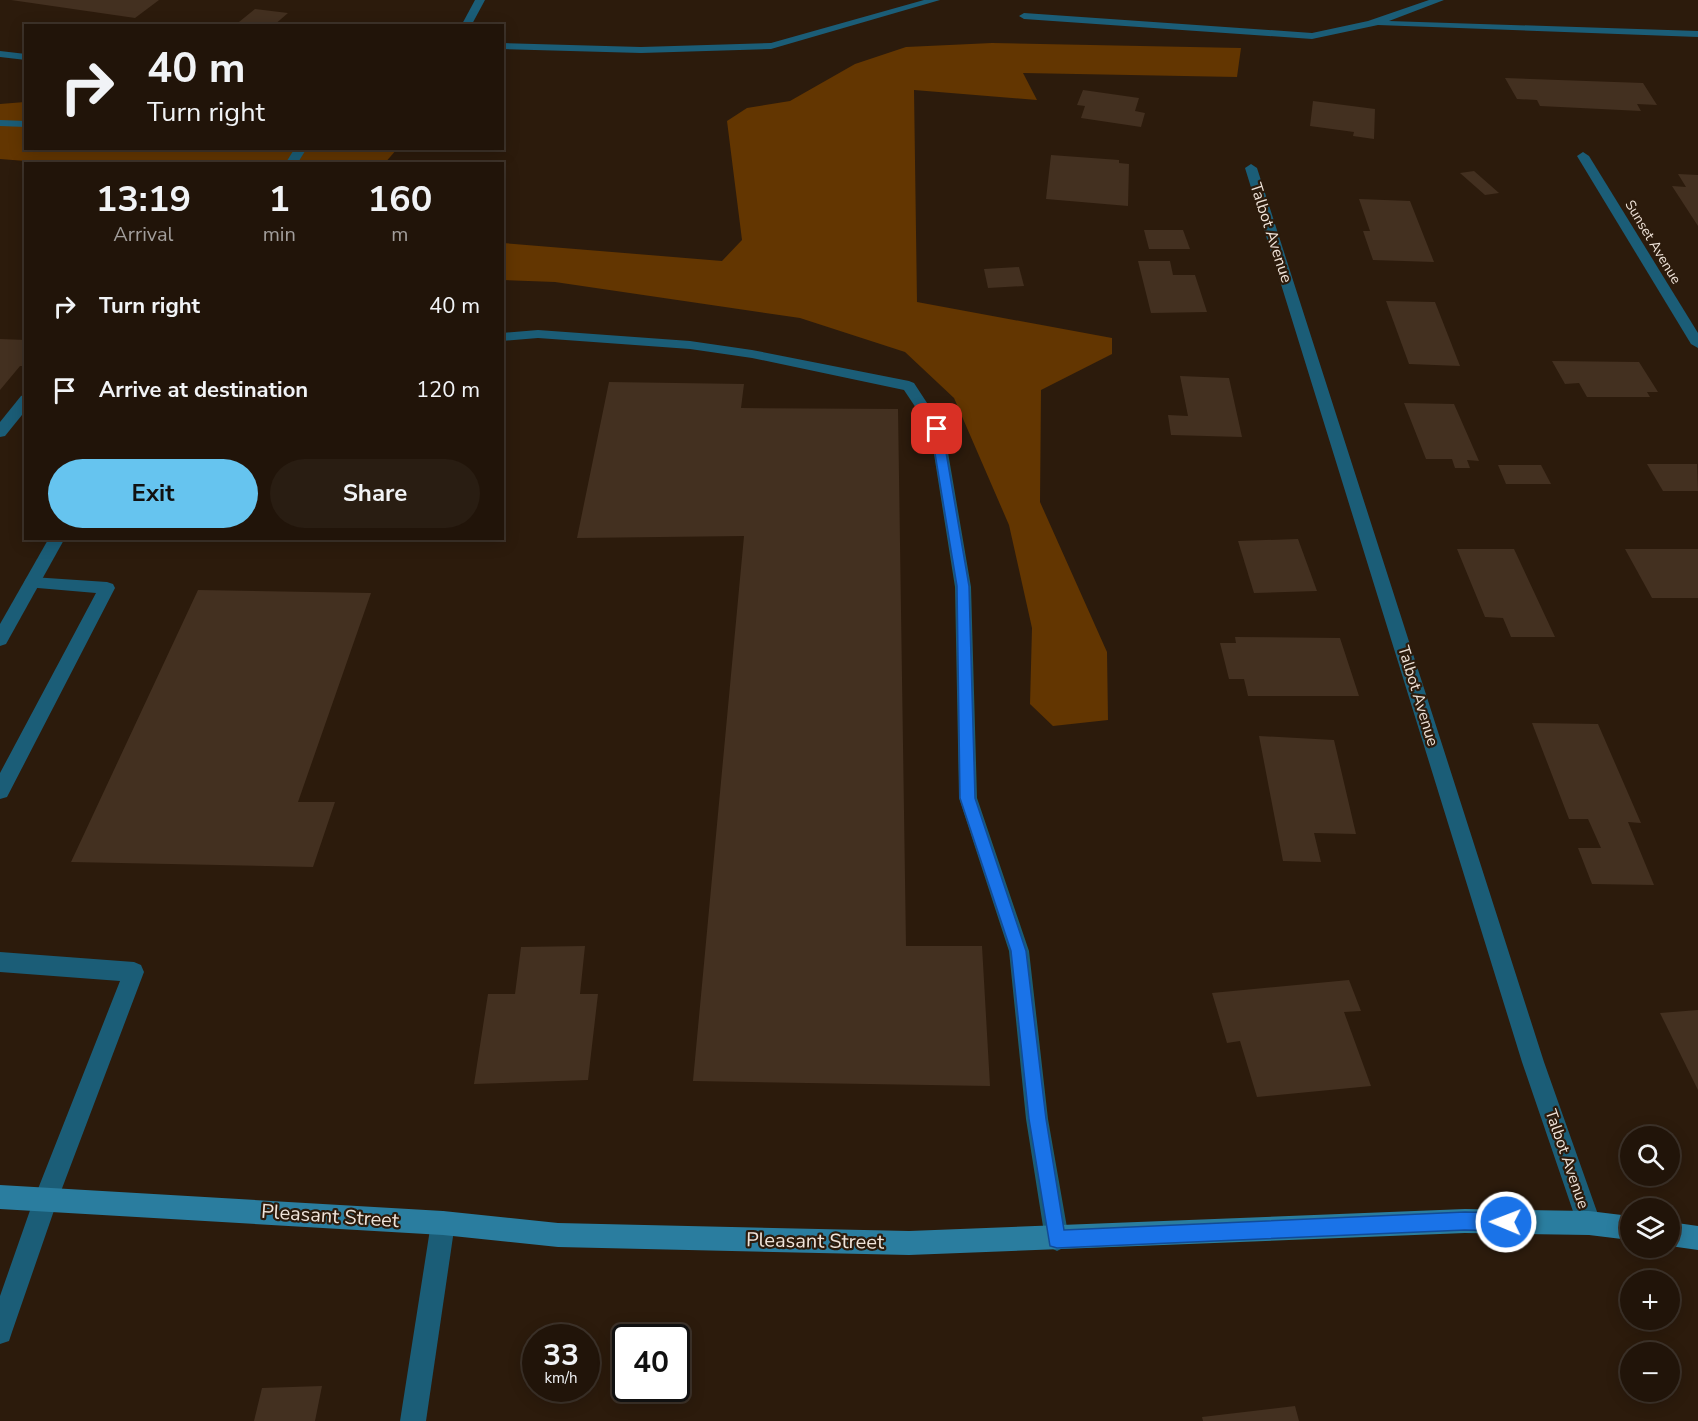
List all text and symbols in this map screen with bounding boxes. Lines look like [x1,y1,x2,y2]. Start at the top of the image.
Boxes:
text: 40 m [147,40,246,97]
icon: right [48,48,126,126]
text: Turn right [147,94,265,131]
text: 13:19 [96,175,191,224]
text: 1 [268,175,290,224]
text: 160 [367,175,432,224]
street label: Talbot Avenue [1244,180,1298,286]
street label: Sunset Avenue [1620,196,1686,288]
text: Arrival [113,221,173,248]
text: min [263,221,296,248]
text: m [391,221,408,248]
icon: right [48,290,81,323]
text: Turn right [99,291,200,321]
text: 40 m [429,291,480,321]
icon: arrive [48,374,81,407]
text: Arrive at destination [99,375,308,405]
text: 120 m [416,375,480,405]
pin [911,403,962,454]
icon: arrive [920,412,953,445]
button: Exit [48,459,258,528]
button: Share [270,459,480,528]
street label: Talbot Avenue [1392,643,1444,749]
street label: Talbot Avenue [1540,1106,1594,1212]
map controls [1620,1126,1680,1402]
button: search [1620,1126,1680,1186]
position arrow [1474,1190,1538,1254]
street label: Pleasant Street [260,1198,401,1234]
button: layers [1620,1198,1680,1258]
street label: Pleasant Street [746,1226,885,1256]
button: + [1620,1270,1680,1330]
speed limit sign: 40 [612,1324,690,1402]
text: 33 [543,1335,579,1376]
button: − [1620,1342,1680,1402]
text: km/h [544,1368,578,1388]

